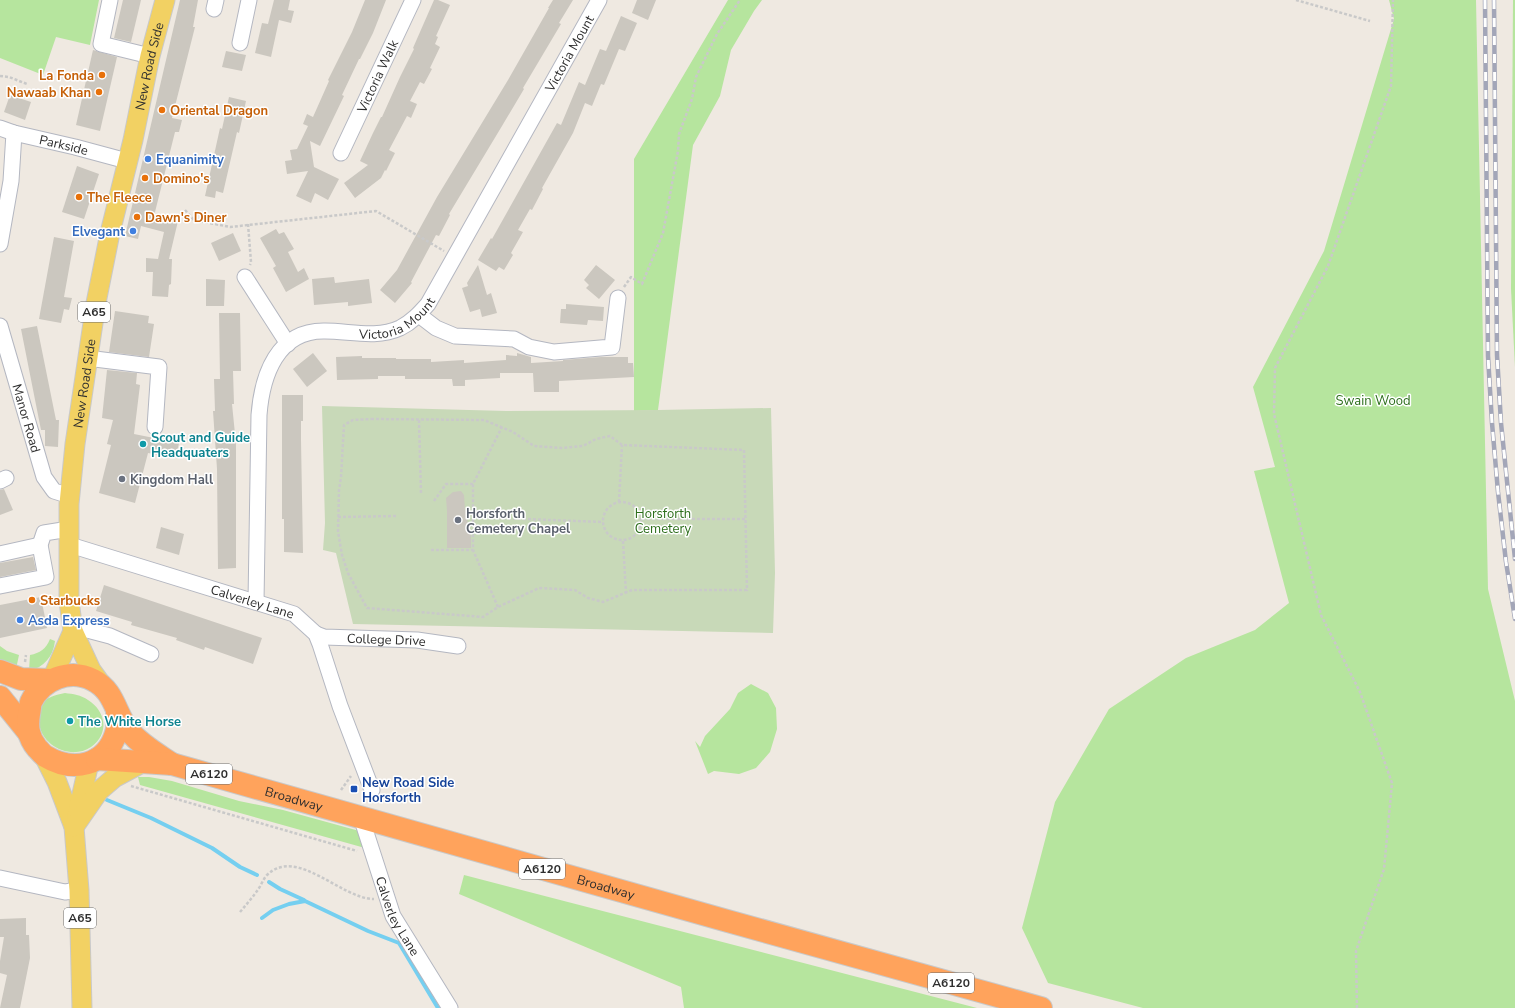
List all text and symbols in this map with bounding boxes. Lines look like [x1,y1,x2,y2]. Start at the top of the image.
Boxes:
street label: Victoria Mount [541,12,599,96]
street label: New Road Side [131,20,169,112]
street label: Victoria Walk [353,37,403,117]
place label: La Fonda [39,67,94,85]
marker: La Fonda [97,70,107,80]
place label: Nawaab Khan [7,84,91,102]
marker: Nawaab Khan [94,87,104,97]
place label: Oriental Dragon [170,102,268,120]
marker: Oriental Dragon [157,105,167,115]
street label: Parkside [37,131,90,160]
place label: Equanimity [156,151,224,169]
marker: Equanimity [143,154,153,164]
place label: Domino's [153,170,210,188]
marker: Domino's [140,173,150,183]
place label: The Fleece [87,189,152,207]
marker: The Fleece [74,192,84,202]
place label: Dawn's Diner [145,209,228,227]
marker: Dawn's Diner [132,212,142,222]
place label: Elvegant [72,223,126,241]
marker: Elvegant [128,226,138,236]
street label: Victoria Mount [358,294,440,344]
road number: A65 [78,302,110,322]
street label: New Road Side [69,338,101,429]
street label: Manor Road [7,382,44,455]
park label: Swain Wood [1336,392,1410,410]
place label: Scout and Guide Headquaters [151,429,250,462]
marker: Scout and Guide Headquaters [138,439,148,449]
place label: Kingdom Hall [130,471,214,489]
marker: Kingdom Hall [117,474,127,484]
place label: Horsforth Cemetery Chapel [466,505,571,538]
park label: Horsforth Cemetery [635,505,691,538]
marker: Horsforth Cemetery Chapel [453,515,463,525]
street label: Calverley Lane [208,581,296,624]
place label: Starbucks [40,592,100,610]
marker: Starbucks [27,595,37,605]
place label: Asda Express [28,612,110,630]
marker: Asda Express [15,615,25,625]
street label: College Drive [347,630,427,651]
place label: The White Horse [78,713,181,731]
marker: The White Horse [65,716,75,726]
road number: A6120 [186,764,232,784]
place label: New Road Side Horsforth [362,774,454,807]
street label: Broadway [263,783,325,816]
marker: New Road Side Horsforth [349,784,359,794]
road number: A6120 [519,859,565,879]
street label: Broadway [575,871,637,904]
street label: Calverley Lane [371,874,424,960]
road number: A65 [64,908,96,928]
road number: A6120 [928,973,974,993]

